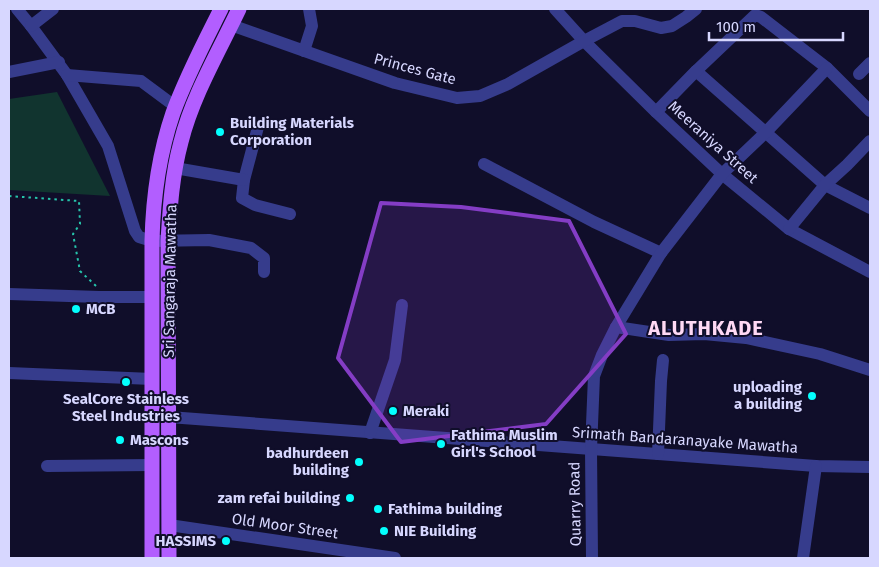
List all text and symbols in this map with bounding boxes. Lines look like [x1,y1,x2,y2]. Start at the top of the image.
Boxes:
scale bar [709,10,843,42]
text: 100 m [716,18,756,36]
street label: Princes Gate [372,49,458,89]
street label: Meeraniya Street [664,97,762,187]
place label: Building Materials Corporation [230,114,354,149]
marker: Building Materials Corporation [214,126,226,138]
street label: Sri Sangaraja Mawatha [160,204,180,358]
place label: MCB [86,300,116,318]
marker: MCB [70,303,82,315]
district label: ALUTHKADE [647,316,764,340]
marker: SealCore Stainless Steel Industries [120,376,132,388]
place label: uploading a building [733,378,803,413]
place label: SealCore Stainless Steel Industries [63,390,189,425]
marker: uploading a building [806,390,818,402]
place label: Meraki [403,402,449,420]
marker: Meraki [387,405,399,417]
street label: Srimath Bandaranayake Mawatha [571,423,799,457]
place label: Fathima Muslim Girl's School [451,426,558,461]
place label: Mascons [130,431,189,449]
marker: Mascons [114,434,126,446]
marker: Fathima Muslim Girl's School [435,438,447,450]
place label: badhurdeen building [266,444,350,479]
marker: badhurdeen building [353,456,365,468]
street label: Quarry Road [565,461,585,547]
place label: zam refai building [218,489,341,507]
marker: zam refai building [344,492,356,504]
place label: Fathima building [388,500,503,518]
marker: Fathima building [372,503,384,515]
street label: Old Moor Street [231,510,340,542]
place label: NIE Building [394,522,477,540]
marker: NIE Building [378,525,390,537]
place label: HASSIMS [156,532,216,550]
marker: HASSIMS [220,535,232,547]

